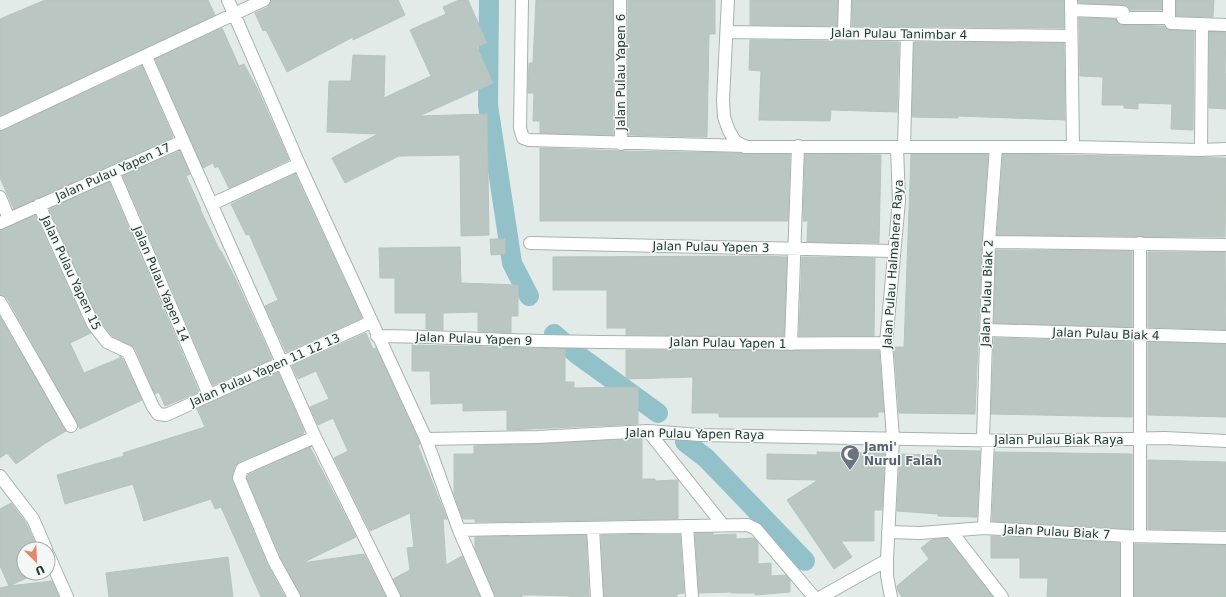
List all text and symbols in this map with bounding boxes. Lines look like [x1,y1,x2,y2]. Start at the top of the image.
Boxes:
street label: Jalan Pulau Yapen 6 [614,14,628,131]
street label: Jalan Pulau Tanimbar 4 [830,26,967,42]
street label: Jalan Pulau Yapen 17 [52,140,173,204]
street label: Jalan Pulau Halmahera Raya [880,179,906,350]
street label: Jalan Pulau Yapen 15 [38,213,104,332]
street label: Jalan Pulau Yapen 14 [130,223,192,344]
street label: Jalan Pulau Yapen 3 [651,239,770,255]
street label: Jalan Pulau Biak 2 [978,239,996,348]
street label: Jalan Pulau Biak 4 [1051,325,1160,343]
street label: Jalan Pulau Yapen 9 [414,330,533,348]
street label: Jalan Pulau Yapen 11 12 13 [187,331,342,410]
street label: Jalan Pulau Yapen 1 [668,335,787,351]
street label: Jalan Pulau Yapen Raya [624,426,765,442]
street label: Jalan Pulau Biak Raya [993,433,1124,447]
place label: Jami' Nurul Falah [863,440,942,468]
mosque icon: Jami' Nurul Falah [839,443,861,471]
street label: Jalan Pulau Biak 7 [1002,522,1111,542]
north arrow [16,541,56,581]
text: U [33,562,47,577]

